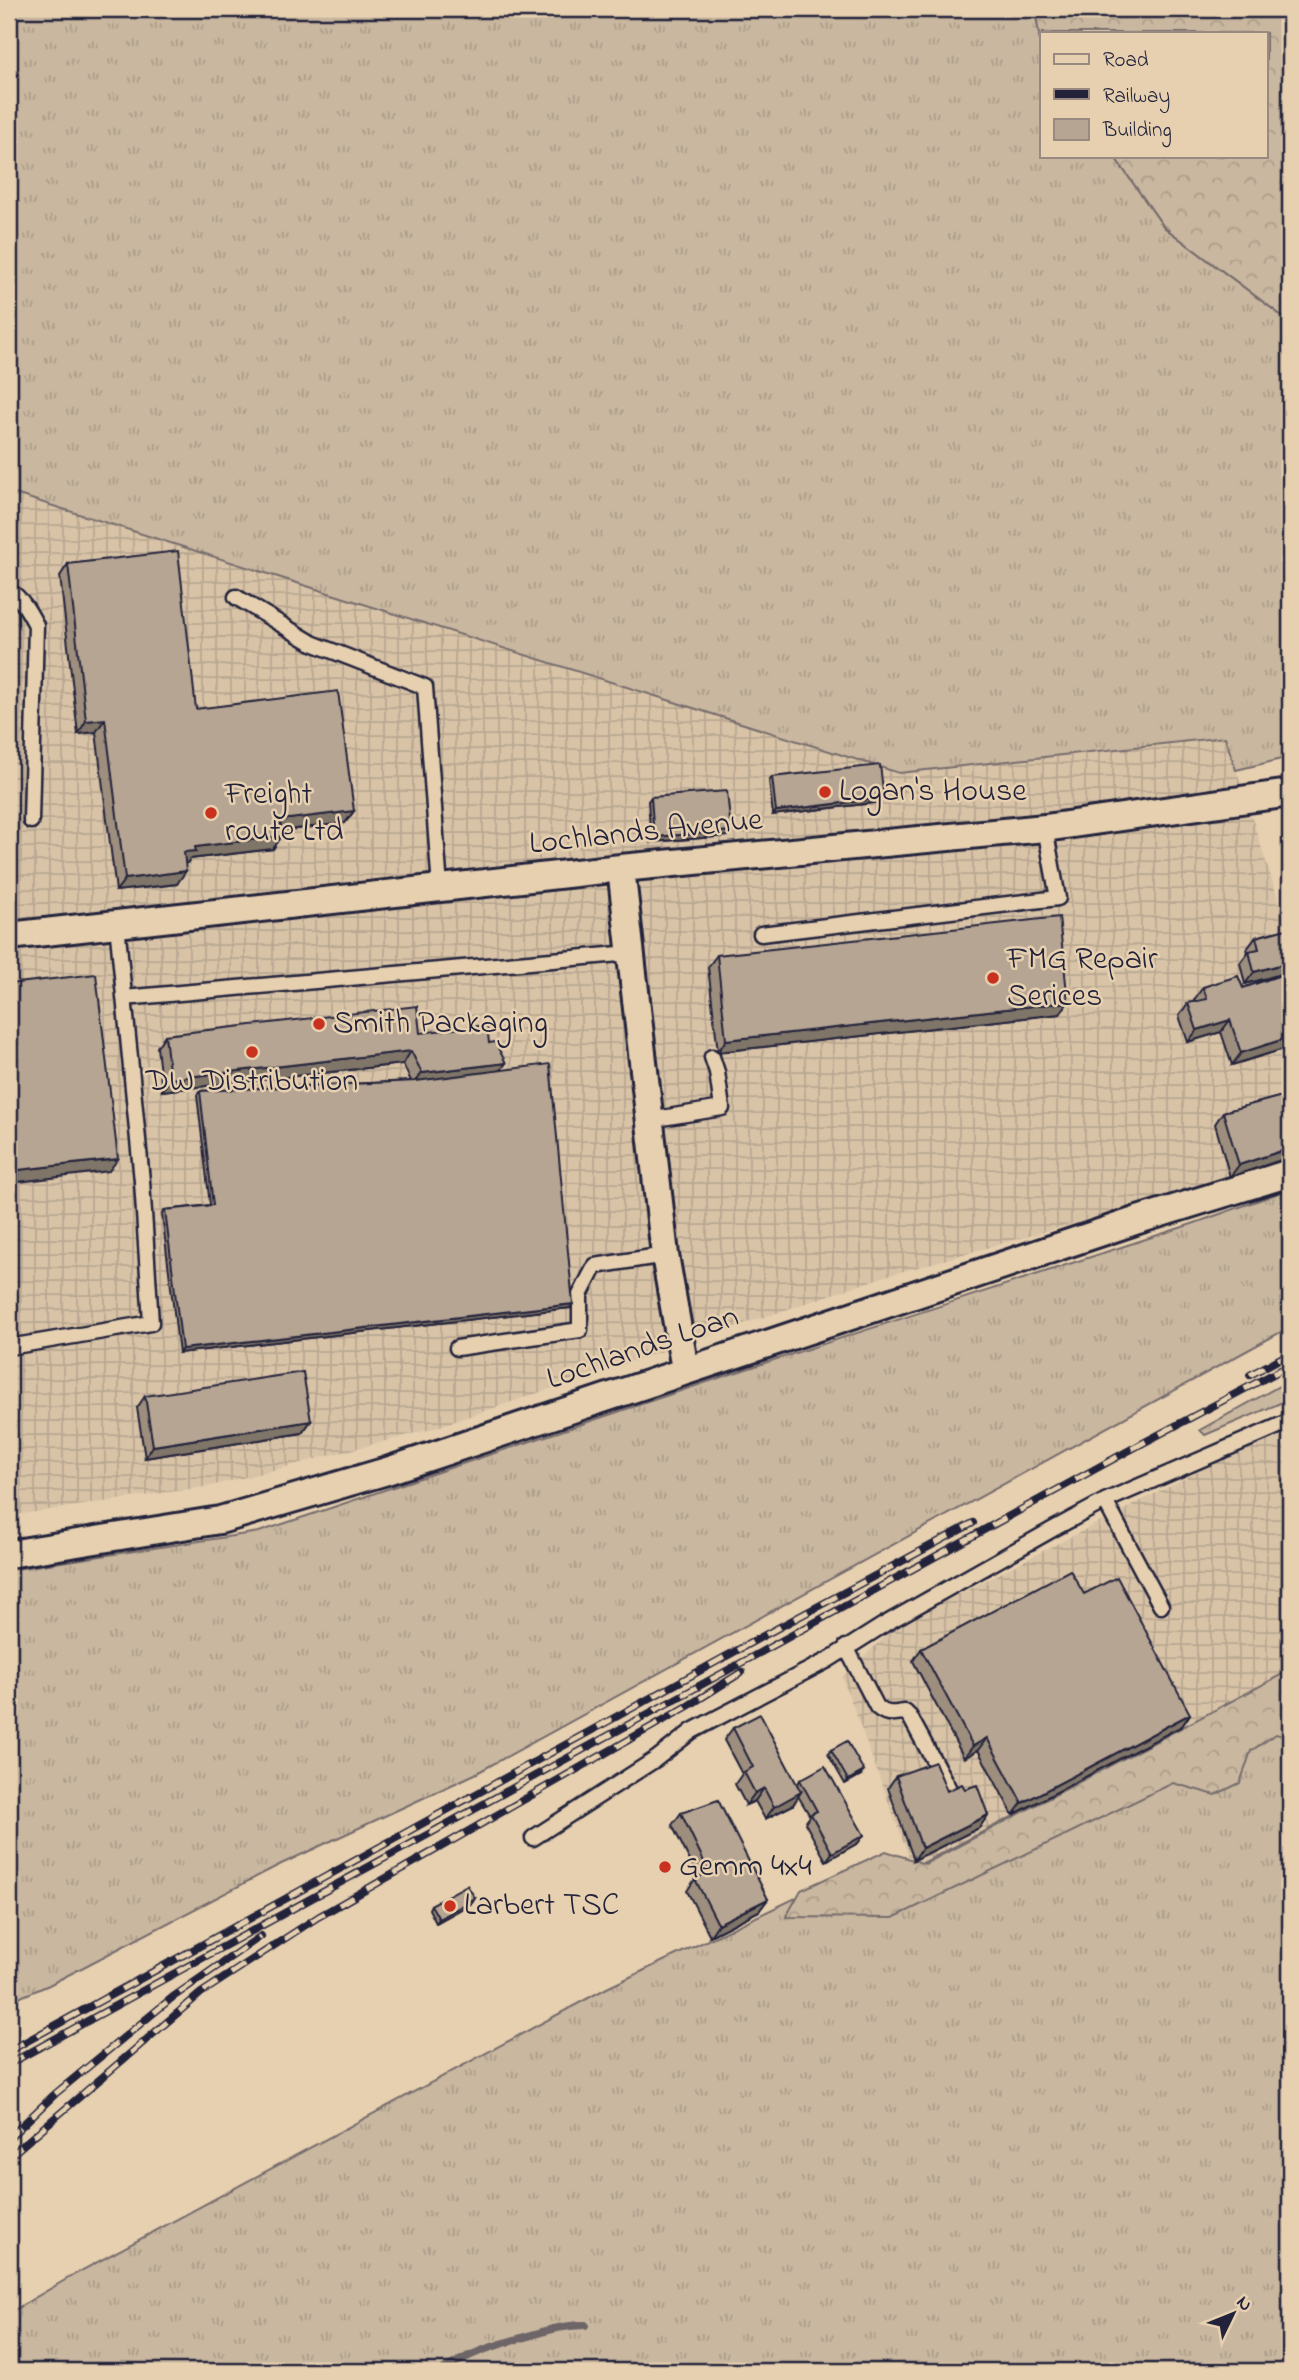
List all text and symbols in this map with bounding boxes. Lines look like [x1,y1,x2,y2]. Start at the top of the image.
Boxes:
legend [1040,32,1268,158]
text: Road [1103,46,1149,76]
text: Railway [1103,82,1170,114]
text: Building [1102,116,1172,148]
place label: Logan's House [839,769,1027,816]
place label: Freight route Ltd [224,772,343,856]
marker: Logan's House [817,784,833,800]
street label: Lochlands Avenue [527,797,766,869]
marker: Freight route Ltd [203,805,219,821]
place label: FMG Repair Serices [1006,937,1158,1021]
marker: FMG Repair Serices [985,970,1001,986]
place label: Smith Packaging [333,1001,548,1048]
marker: Smith Packaging [311,1016,327,1032]
marker: DW Distribution [244,1044,260,1060]
place label: DW Distribution [145,1059,358,1106]
street label: Lochlands Loan [541,1294,745,1404]
place label: Gemm 4x4 [679,1844,812,1891]
marker: Gemm 4x4 [657,1859,673,1875]
place label: Larbert TSC [464,1883,619,1930]
marker: Larbert TSC [442,1898,458,1914]
north arrow [1198,2278,1268,2348]
text: N [1229,2290,1258,2318]

